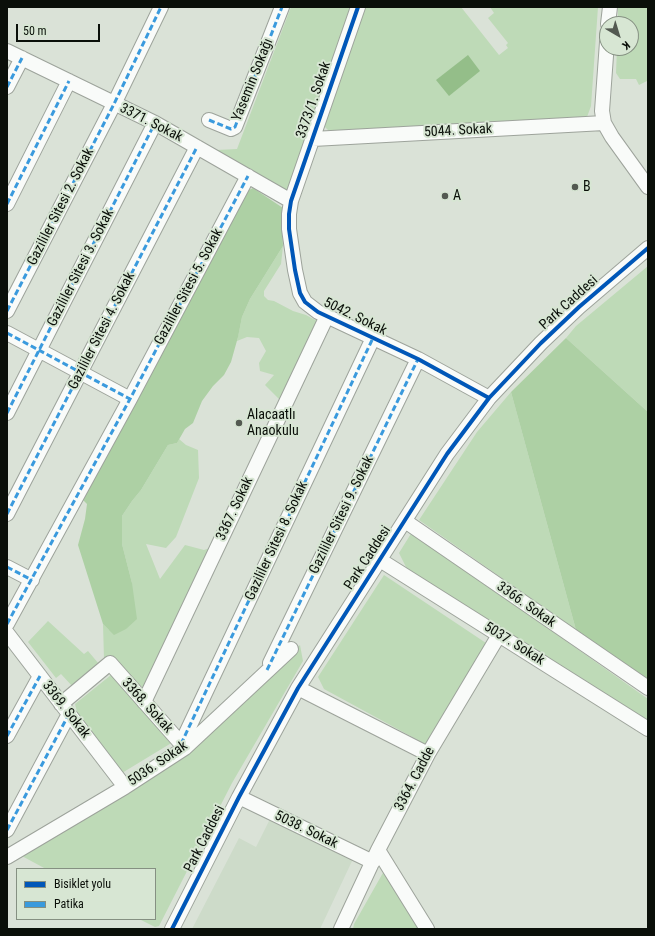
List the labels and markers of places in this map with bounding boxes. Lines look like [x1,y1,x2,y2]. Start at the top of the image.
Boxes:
place label: B [583,179,591,195]
marker: B [570,182,580,192]
place label: A [453,188,461,204]
marker: A [440,191,450,201]
place label: Alacaatlı Anaokulu [247,407,299,440]
marker: Alacaatlı Anaokulu [234,418,244,428]

